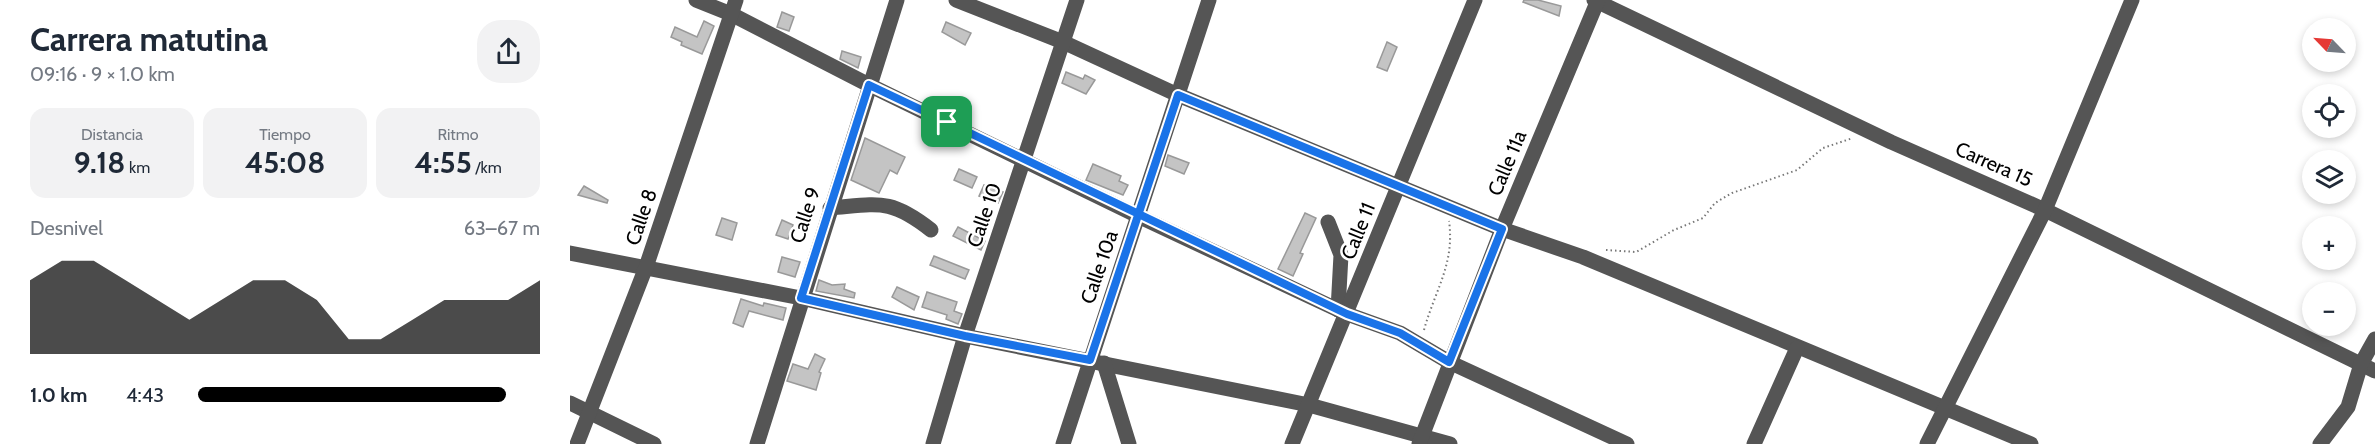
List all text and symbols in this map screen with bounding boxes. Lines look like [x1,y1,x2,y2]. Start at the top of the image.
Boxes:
north arrow [2302,18,2356,72]
map controls [2302,18,2356,336]
text: Carrera matutina [30,19,268,59]
button: share [477,20,540,83]
text: 09:16 · 9 × 1.0 km [30,62,175,86]
button: locate [2302,84,2356,138]
pin [921,96,972,147]
icon: arrive [930,105,963,138]
text: Distancia [81,125,143,144]
text: Tiempo [259,125,311,144]
text: Ritmo [437,125,479,144]
street label: Calle 11a [1483,126,1532,199]
street label: Carrera 15 [1952,136,2036,192]
text: 9.18 [74,144,125,181]
text: 45:08 [245,144,325,181]
text: 4:55 [414,144,472,181]
button: layers [2302,150,2356,204]
text: km [125,158,150,177]
text: /km [472,158,502,177]
street label: Calle 10 [962,180,1006,250]
street label: Calle 9 [785,184,825,246]
street label: Calle 8 [620,186,662,248]
street label: Calle 11 [1336,199,1380,263]
text: Desnivel [30,216,103,240]
text: 63–67 m [464,216,540,240]
button: + [2302,216,2356,270]
street label: Calle 10a [1075,227,1123,307]
button: − [2302,282,2356,336]
text: 1.0 km [30,383,87,407]
text: 4:43 [126,383,164,407]

